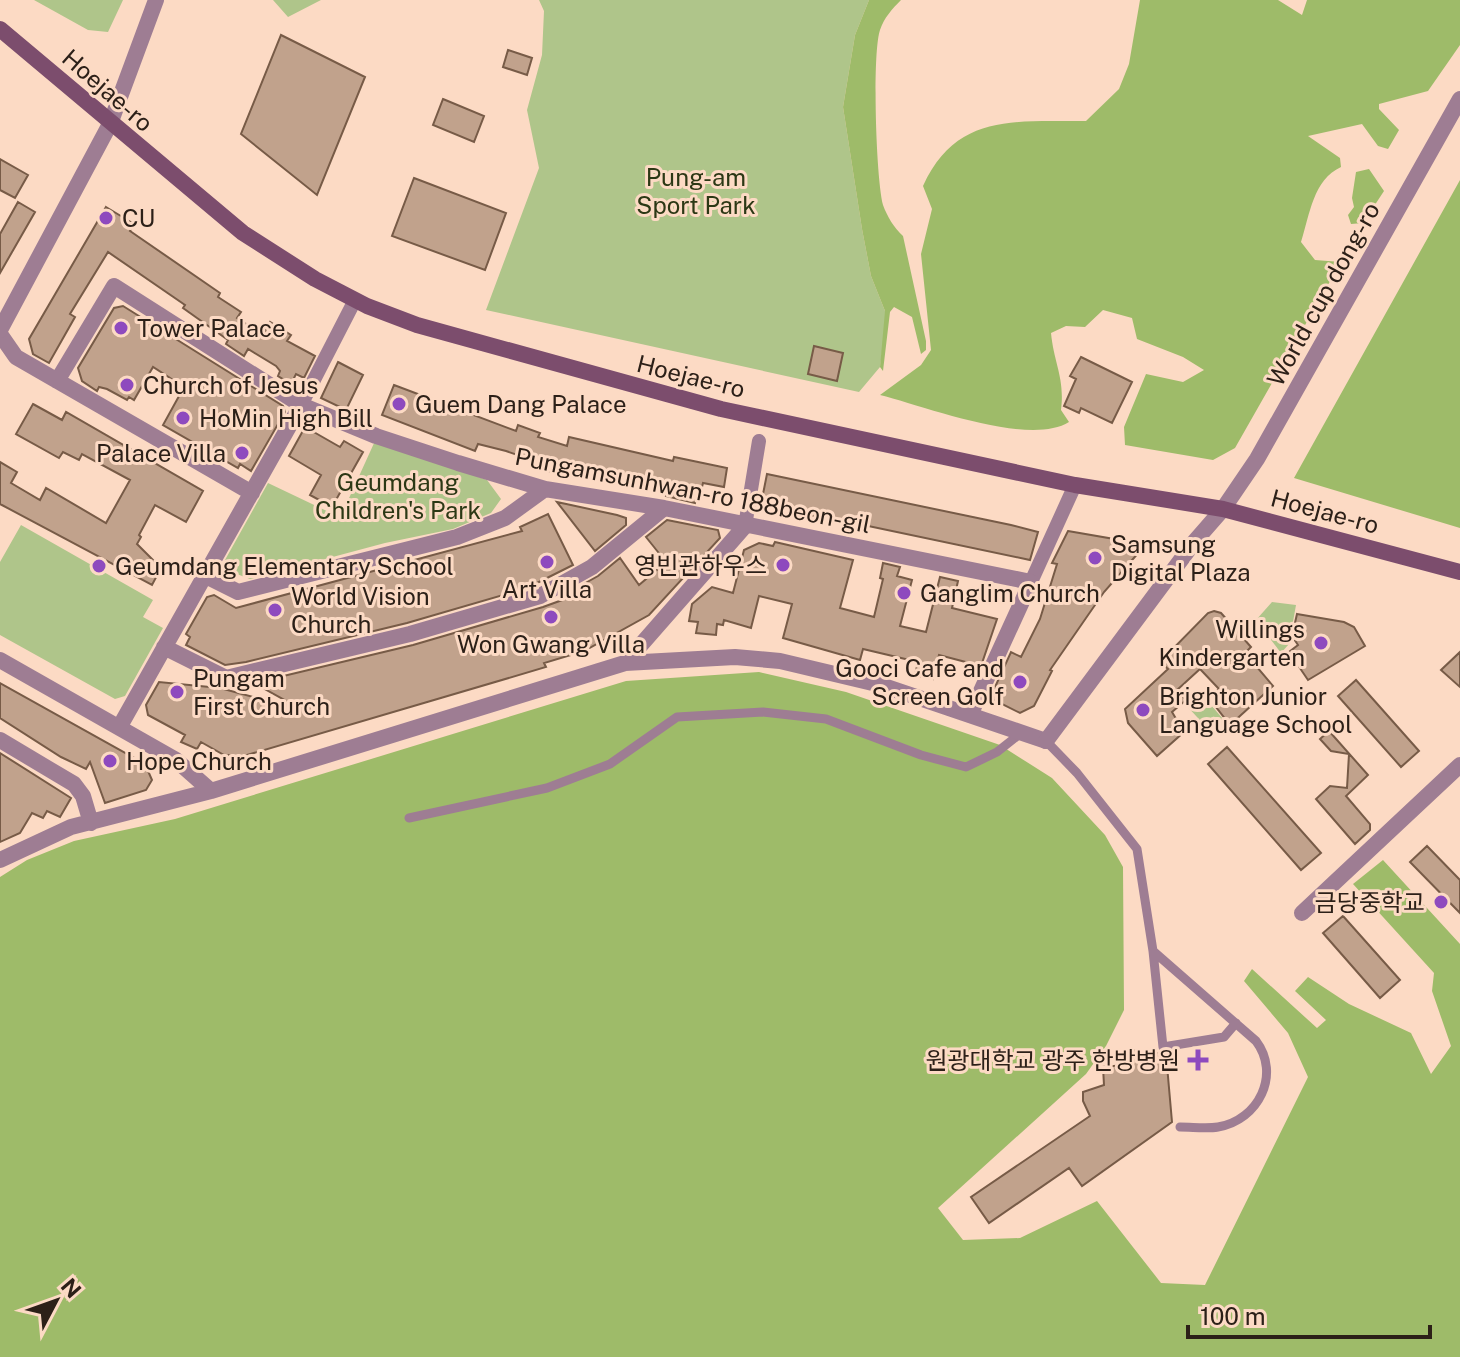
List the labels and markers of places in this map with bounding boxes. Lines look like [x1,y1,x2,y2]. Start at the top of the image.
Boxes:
place label: CU [122,204,155,232]
marker: CU [97,209,115,227]
place label: Tower Palace [137,314,286,342]
marker: Tower Palace [112,319,130,337]
place label: Church of Jesus [143,371,318,399]
marker: Church of Jesus [118,376,136,394]
place label: Guem Dang Palace [415,390,627,418]
marker: Guem Dang Palace [390,395,408,413]
place label: HoMin High Bill [199,404,373,432]
marker: HoMin High Bill [174,409,192,427]
place label: Palace Villa [96,439,226,467]
marker: Palace Villa [233,444,251,462]
place label: Samsung Digital Plaza [1111,530,1251,586]
marker: Samsung Digital Plaza [1086,549,1104,567]
place label: 영빈관하우스 [635,551,767,579]
place label: Geumdang Elementary School [115,552,454,580]
marker: Art Villa [538,553,556,571]
marker: 영빈관하우스 [774,556,792,574]
marker: Geumdang Elementary School [90,557,108,575]
place label: Art Villa [502,575,592,603]
place label: Ganglim Church [920,579,1100,607]
place label: World Vision Church [291,582,430,638]
marker: Ganglim Church [895,584,913,602]
marker: World Vision Church [266,601,284,619]
marker: Won Gwang Villa [542,608,560,626]
place label: Willings Kindergarten [1158,615,1305,671]
place label: Won Gwang Villa [457,630,645,658]
marker: Willings Kindergarten [1312,634,1330,652]
place label: Gooci Cafe and Screen Golf [835,654,1004,710]
place label: Pungam First Church [193,664,330,720]
marker: Gooci Cafe and Screen Golf [1011,673,1029,691]
place label: Brighton Junior Language School [1159,682,1352,738]
marker: Pungam First Church [168,683,186,701]
marker: Brighton Junior Language School [1134,701,1152,719]
place label: Hope Church [126,747,272,775]
marker: Hope Church [101,752,119,770]
place label: 금당중학교 [1315,888,1425,916]
marker: 금당중학교 [1432,893,1450,911]
place label: 원광대학교 광주 한방병원 [925,1046,1180,1074]
marker: 원광대학교 광주 한방병원 [1187,1049,1209,1071]

